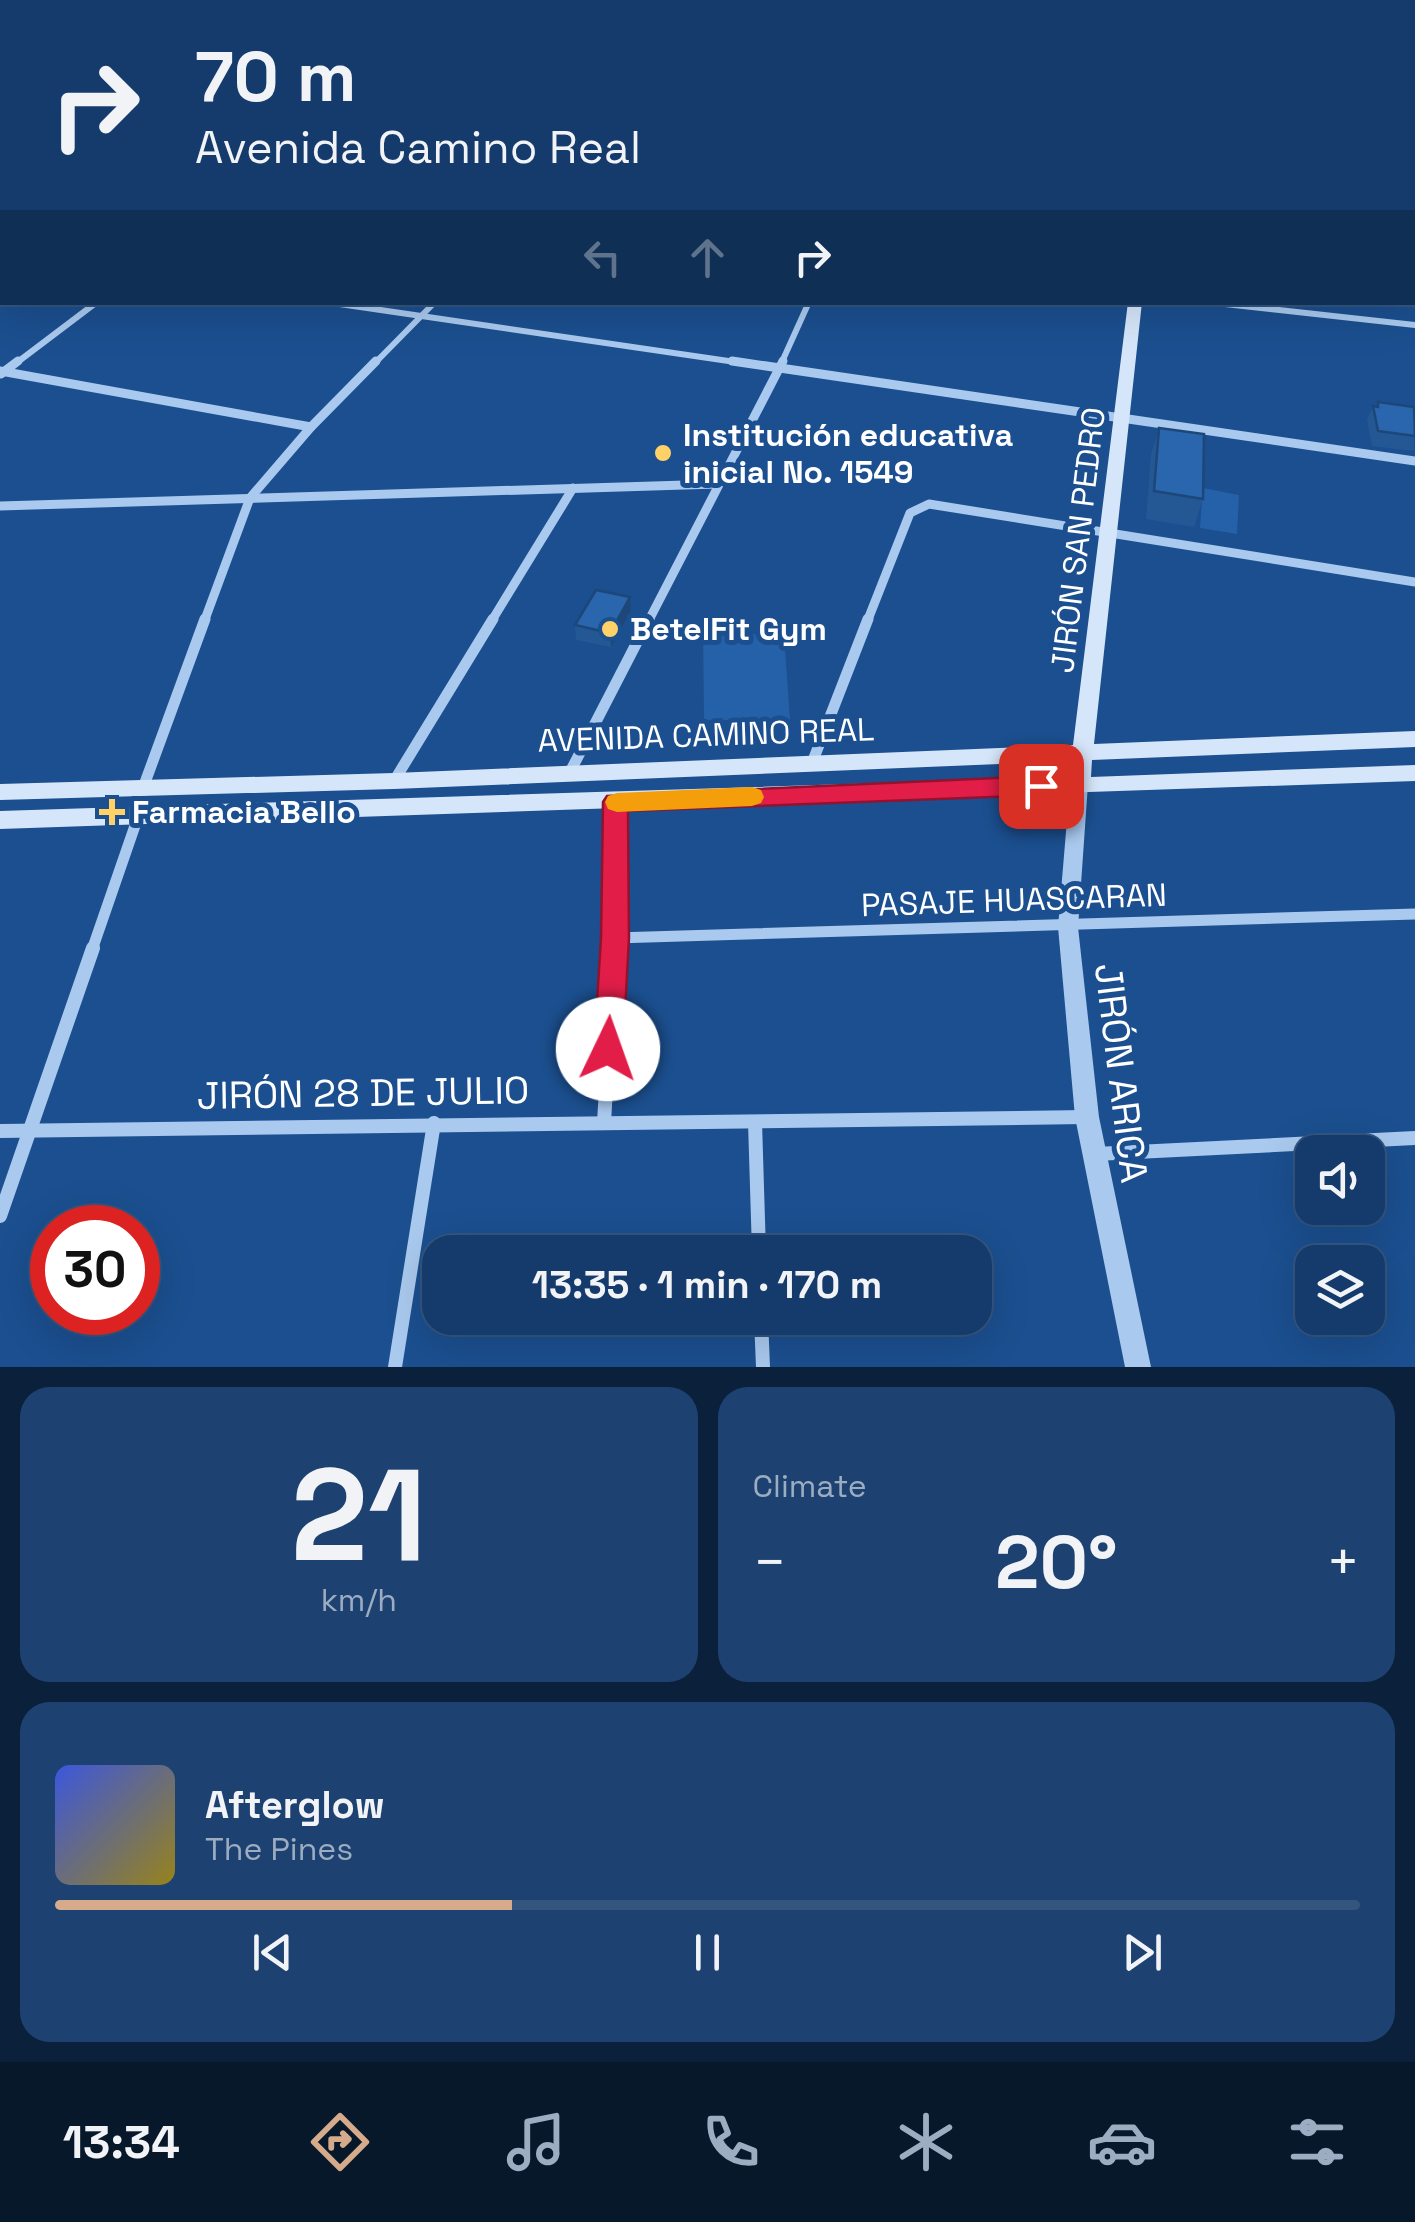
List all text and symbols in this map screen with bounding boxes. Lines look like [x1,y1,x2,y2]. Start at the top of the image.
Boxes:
text: 70 m [195,32,356,121]
icon: right [30,40,160,170]
text: Avenida Camino Real [195,119,641,176]
icon: left [575,230,630,285]
icon: ahead [680,230,735,285]
icon: right [785,230,840,285]
street label: JIRÓN SAN PEDRO [1042,405,1114,675]
place label: Institución educativa inicial No. 1549 [683,415,1013,492]
marker: Institución educativa inicial No. 1549 [652,442,674,464]
place label: BetelFit Gym [630,609,827,649]
marker: BetelFit Gym [599,618,621,640]
street label: AVENIDA CAMINO REAL [537,709,875,761]
pin [999,744,1084,829]
icon: arrive [1014,759,1069,814]
place label: Farmacia Bello [132,792,356,832]
marker: Farmacia Bello [101,801,123,823]
street label: PASAJE HUASCARAN [860,875,1168,925]
street label: JIRÓN ARICA [1084,960,1158,1186]
position arrow [556,997,660,1101]
street label: JIRÓN 28 DE JULIO [196,1066,530,1120]
map controls [1295,1135,1385,1335]
button: sound [1295,1135,1385,1225]
speed limit sign: 30 [30,1205,160,1335]
button: layers [1295,1245,1385,1335]
text: 13:35 · 1 min · 170 m [532,1261,882,1309]
text: 21 [291,1432,427,1598]
text: Climate [753,1466,867,1506]
text: 20° [995,1514,1118,1610]
text: − [753,1527,787,1597]
text: + [1326,1527,1360,1597]
text: km/h [321,1580,397,1620]
text: Afterglow [205,1781,385,1829]
text: The Pines [205,1829,353,1869]
icon: previous [245,1925,300,1980]
icon: pause [680,1925,735,1980]
icon: next [1115,1925,1170,1980]
icon: directions [305,2107,375,2177]
icon: music [501,2107,571,2177]
icon: phone [696,2107,766,2177]
icon: climate [891,2107,961,2177]
icon: car [1087,2107,1157,2177]
icon: filters [1282,2107,1352,2177]
text: 13:34 [63,2114,180,2171]

